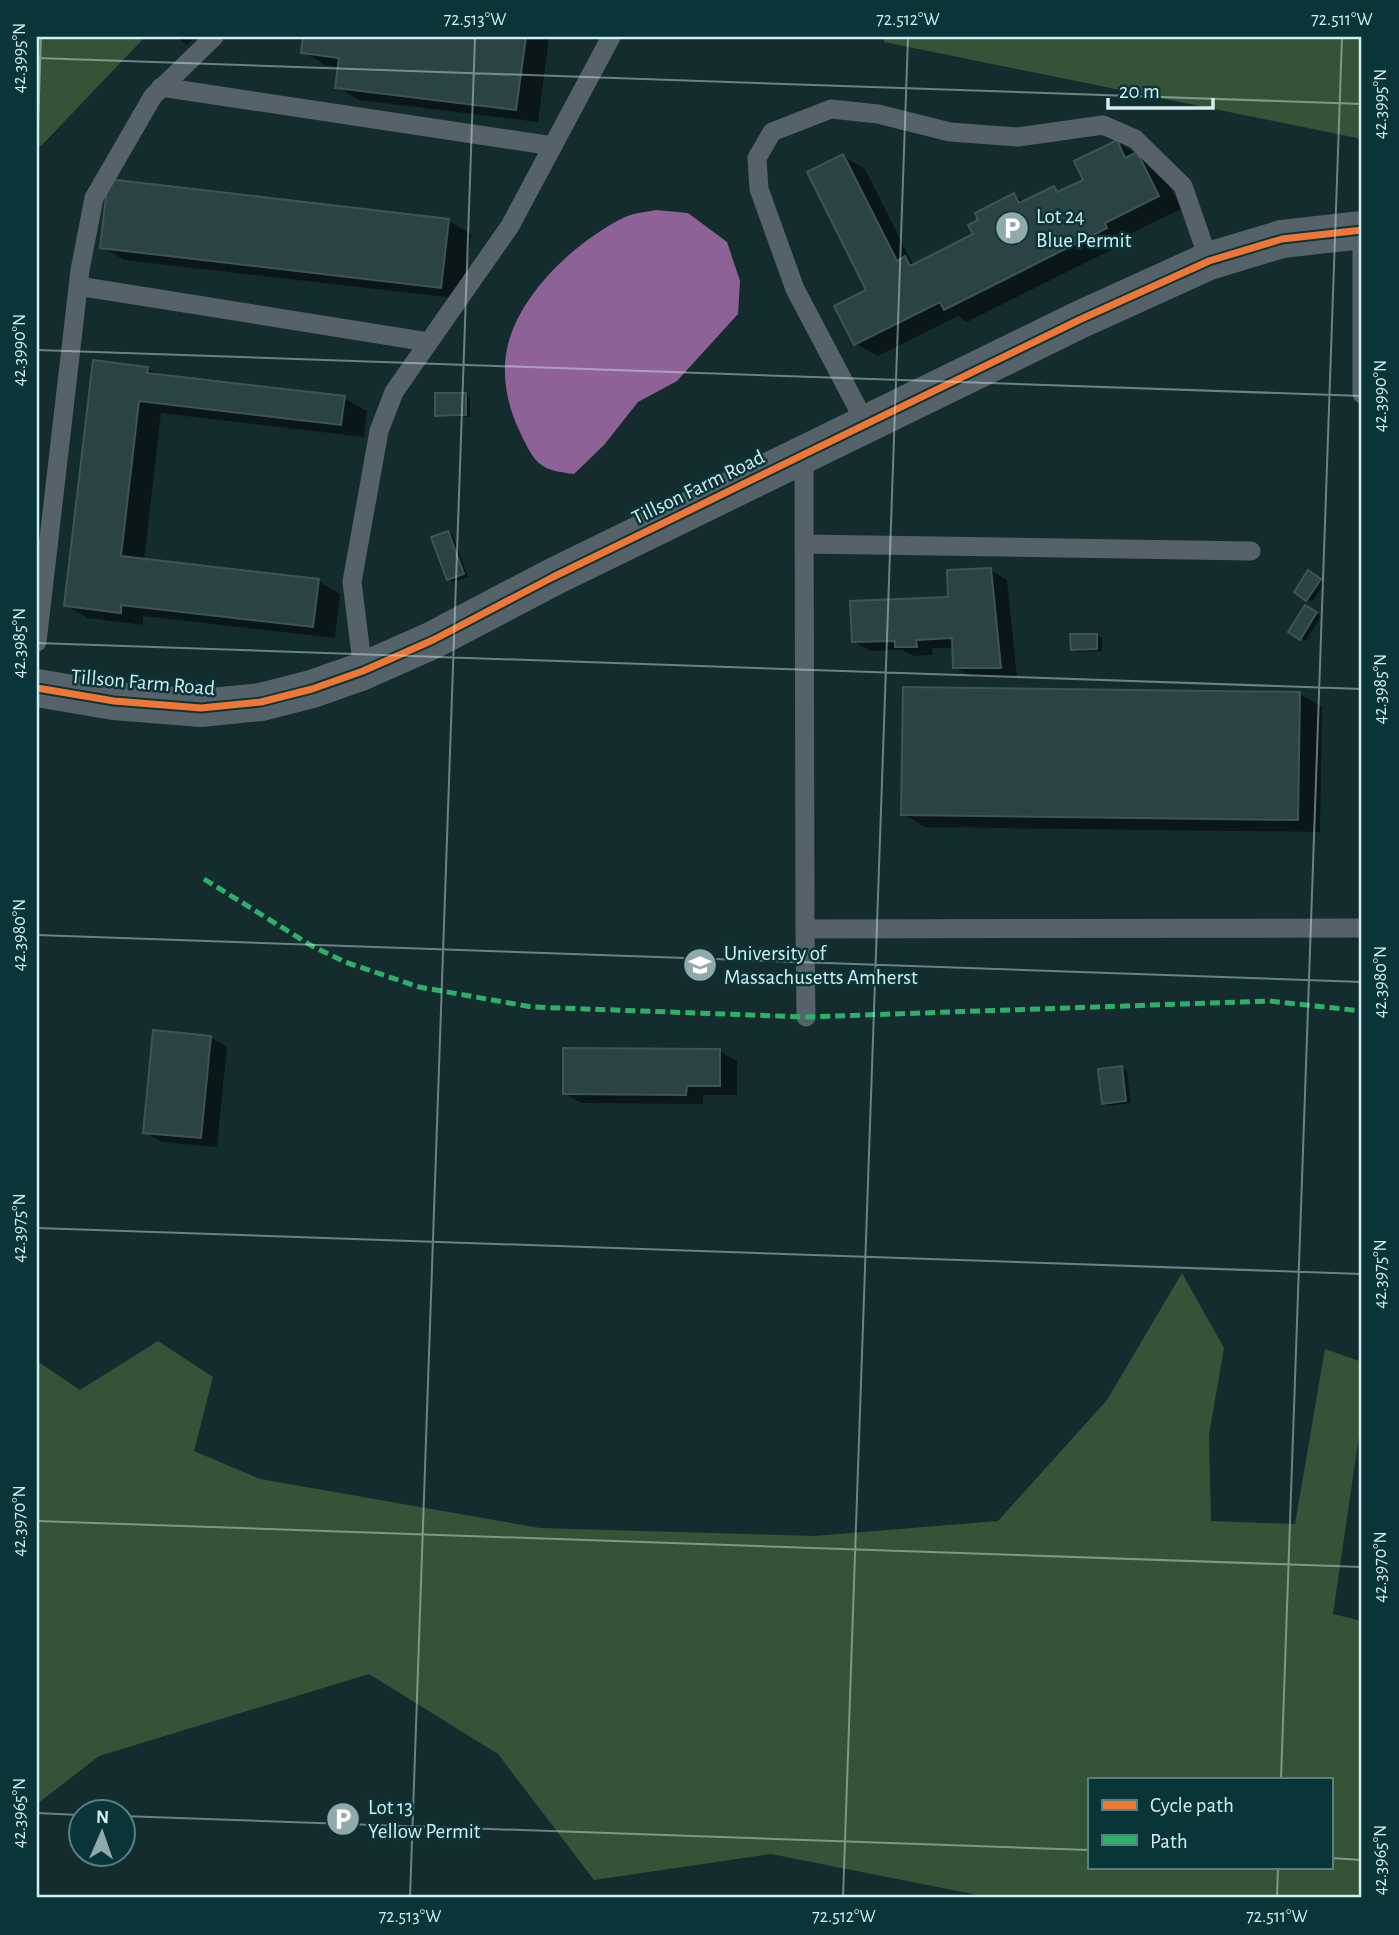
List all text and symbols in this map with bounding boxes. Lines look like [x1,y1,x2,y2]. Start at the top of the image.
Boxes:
text: 72.513°W [444,11,506,29]
text: 72.512°W [876,11,940,29]
text: 72.511°W [1311,11,1373,29]
text: 42.3995°N [11,23,29,93]
scale bar [1108,66,1214,110]
text: 42.3995°N [1372,69,1390,139]
text: 20 m [1119,81,1160,102]
place label: Lot 24 Blue Permit [1036,206,1132,251]
parking icon: Lot 24 Blue Permit [993,209,1031,247]
text: 42.3990°N [11,314,29,386]
text: 42.3990°N [1372,360,1390,432]
street label: Tillson Farm Road [629,446,768,529]
text: 42.3985°N [11,608,29,678]
text: 42.3985°N [1372,654,1390,724]
street label: Tillson Farm Road [70,666,216,699]
text: 42.3980°N [11,899,29,971]
place label: University of Massachusetts Amherst [724,943,918,988]
school or university icon: University of Massachusetts Amherst [681,946,719,984]
text: 42.3980°N [1372,946,1390,1018]
text: 42.3975°N [11,1193,29,1263]
text: 42.3975°N [1372,1239,1390,1309]
text: 42.3970°N [11,1485,29,1557]
text: 42.3970°N [1372,1531,1390,1603]
text: 42.3965°N [11,1778,29,1848]
legend [1088,1778,1332,1868]
text: Cycle path [1150,1795,1234,1816]
place label: Lot 13 Yellow Permit [368,1797,481,1842]
north arrow [66,1798,136,1868]
parking icon: Lot 13 Yellow Permit [324,1800,362,1838]
text: N [96,1808,109,1827]
text: 42.3965°N [1372,1825,1390,1895]
text: Path [1150,1831,1188,1852]
text: 72.513°W [379,1908,441,1926]
text: 72.512°W [812,1908,876,1926]
text: 72.511°W [1246,1908,1308,1926]

